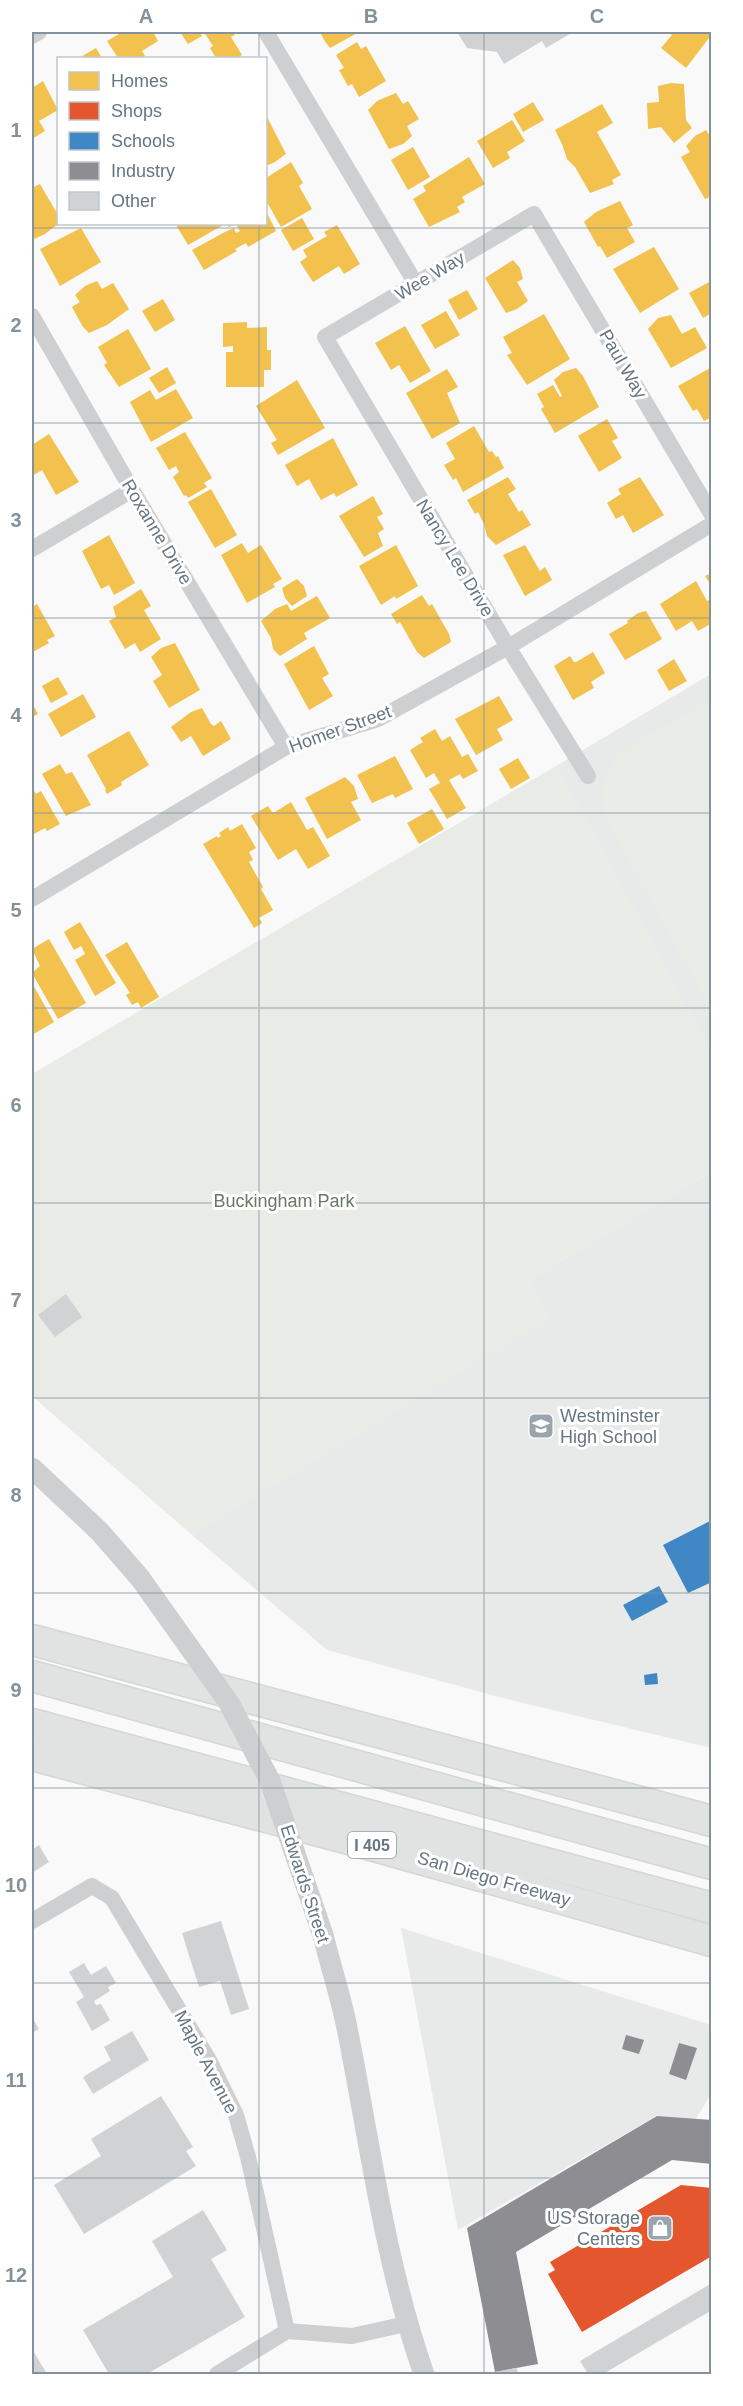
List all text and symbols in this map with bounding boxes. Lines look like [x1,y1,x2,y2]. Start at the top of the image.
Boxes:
text: A [139,5,153,27]
text: B [364,5,378,27]
text: C [590,5,604,27]
legend [57,57,267,225]
text: Homes [111,71,168,91]
text: Shops [111,101,162,121]
text: 1 [10,119,22,141]
text: Schools [111,131,175,151]
text: Industry [111,161,175,181]
text: Other [111,191,156,211]
street label: Wee Way [392,248,468,304]
text: 2 [10,314,22,336]
street label: Paul Way [595,326,651,402]
street label: Roxanne Drive [118,476,196,588]
street label: Nancy Lee Drive [412,496,498,620]
text: 3 [10,509,22,531]
street label: Homer Street [286,701,394,757]
text: 4 [10,704,22,726]
text: 5 [10,899,22,921]
text: 6 [10,1094,22,1116]
park label: Buckingham Park [213,1191,356,1211]
text: 7 [10,1289,22,1311]
place label: Westminster High School [560,1406,660,1447]
school or university icon: Westminster High School [526,1411,556,1441]
text: 8 [10,1484,22,1506]
text: 9 [10,1679,22,1701]
street label: Edwards Street [276,1822,334,1946]
road number: I 405 [348,1832,396,1858]
street label: San Diego Freeway [415,1848,573,1910]
text: 10 [5,1874,27,1896]
street label: Maple Avenue [170,2007,242,2117]
text: 11 [5,2069,27,2091]
place label: US Storage Centers [547,2208,640,2249]
shop icon: US Storage Centers [645,2213,675,2243]
text: 12 [5,2264,27,2286]

